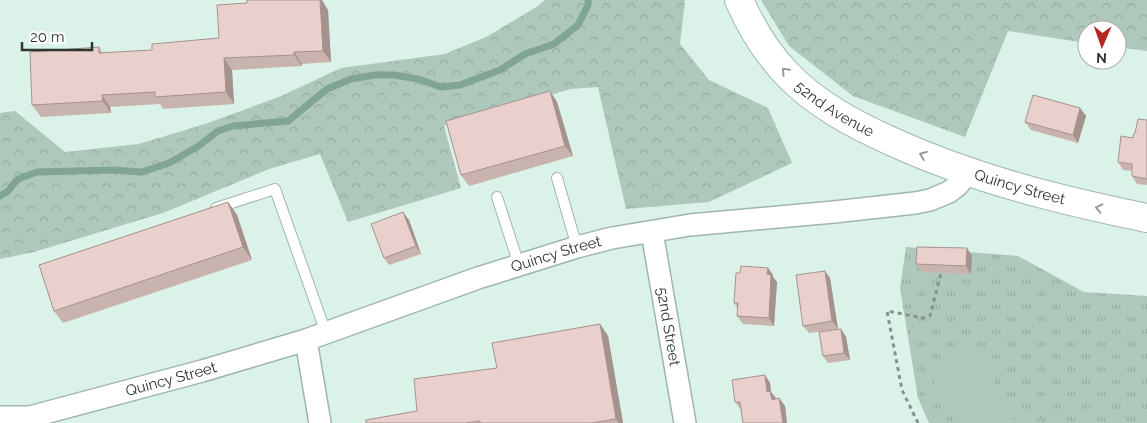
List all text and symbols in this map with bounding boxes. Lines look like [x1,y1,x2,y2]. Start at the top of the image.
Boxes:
scale bar [22,20,92,52]
north arrow [1077,20,1127,70]
text: 20 m [30,28,65,46]
text: N [1096,50,1107,66]
one-way arrow [782,68,791,77]
street label: 52nd Avenue [791,77,877,141]
one-way arrow [919,150,928,161]
street label: Quincy Street [972,165,1067,208]
one-way arrow [1095,203,1104,214]
street label: Quincy Street [509,232,603,276]
street label: 52nd Street [653,286,684,367]
street label: Quincy Street [124,358,219,400]

